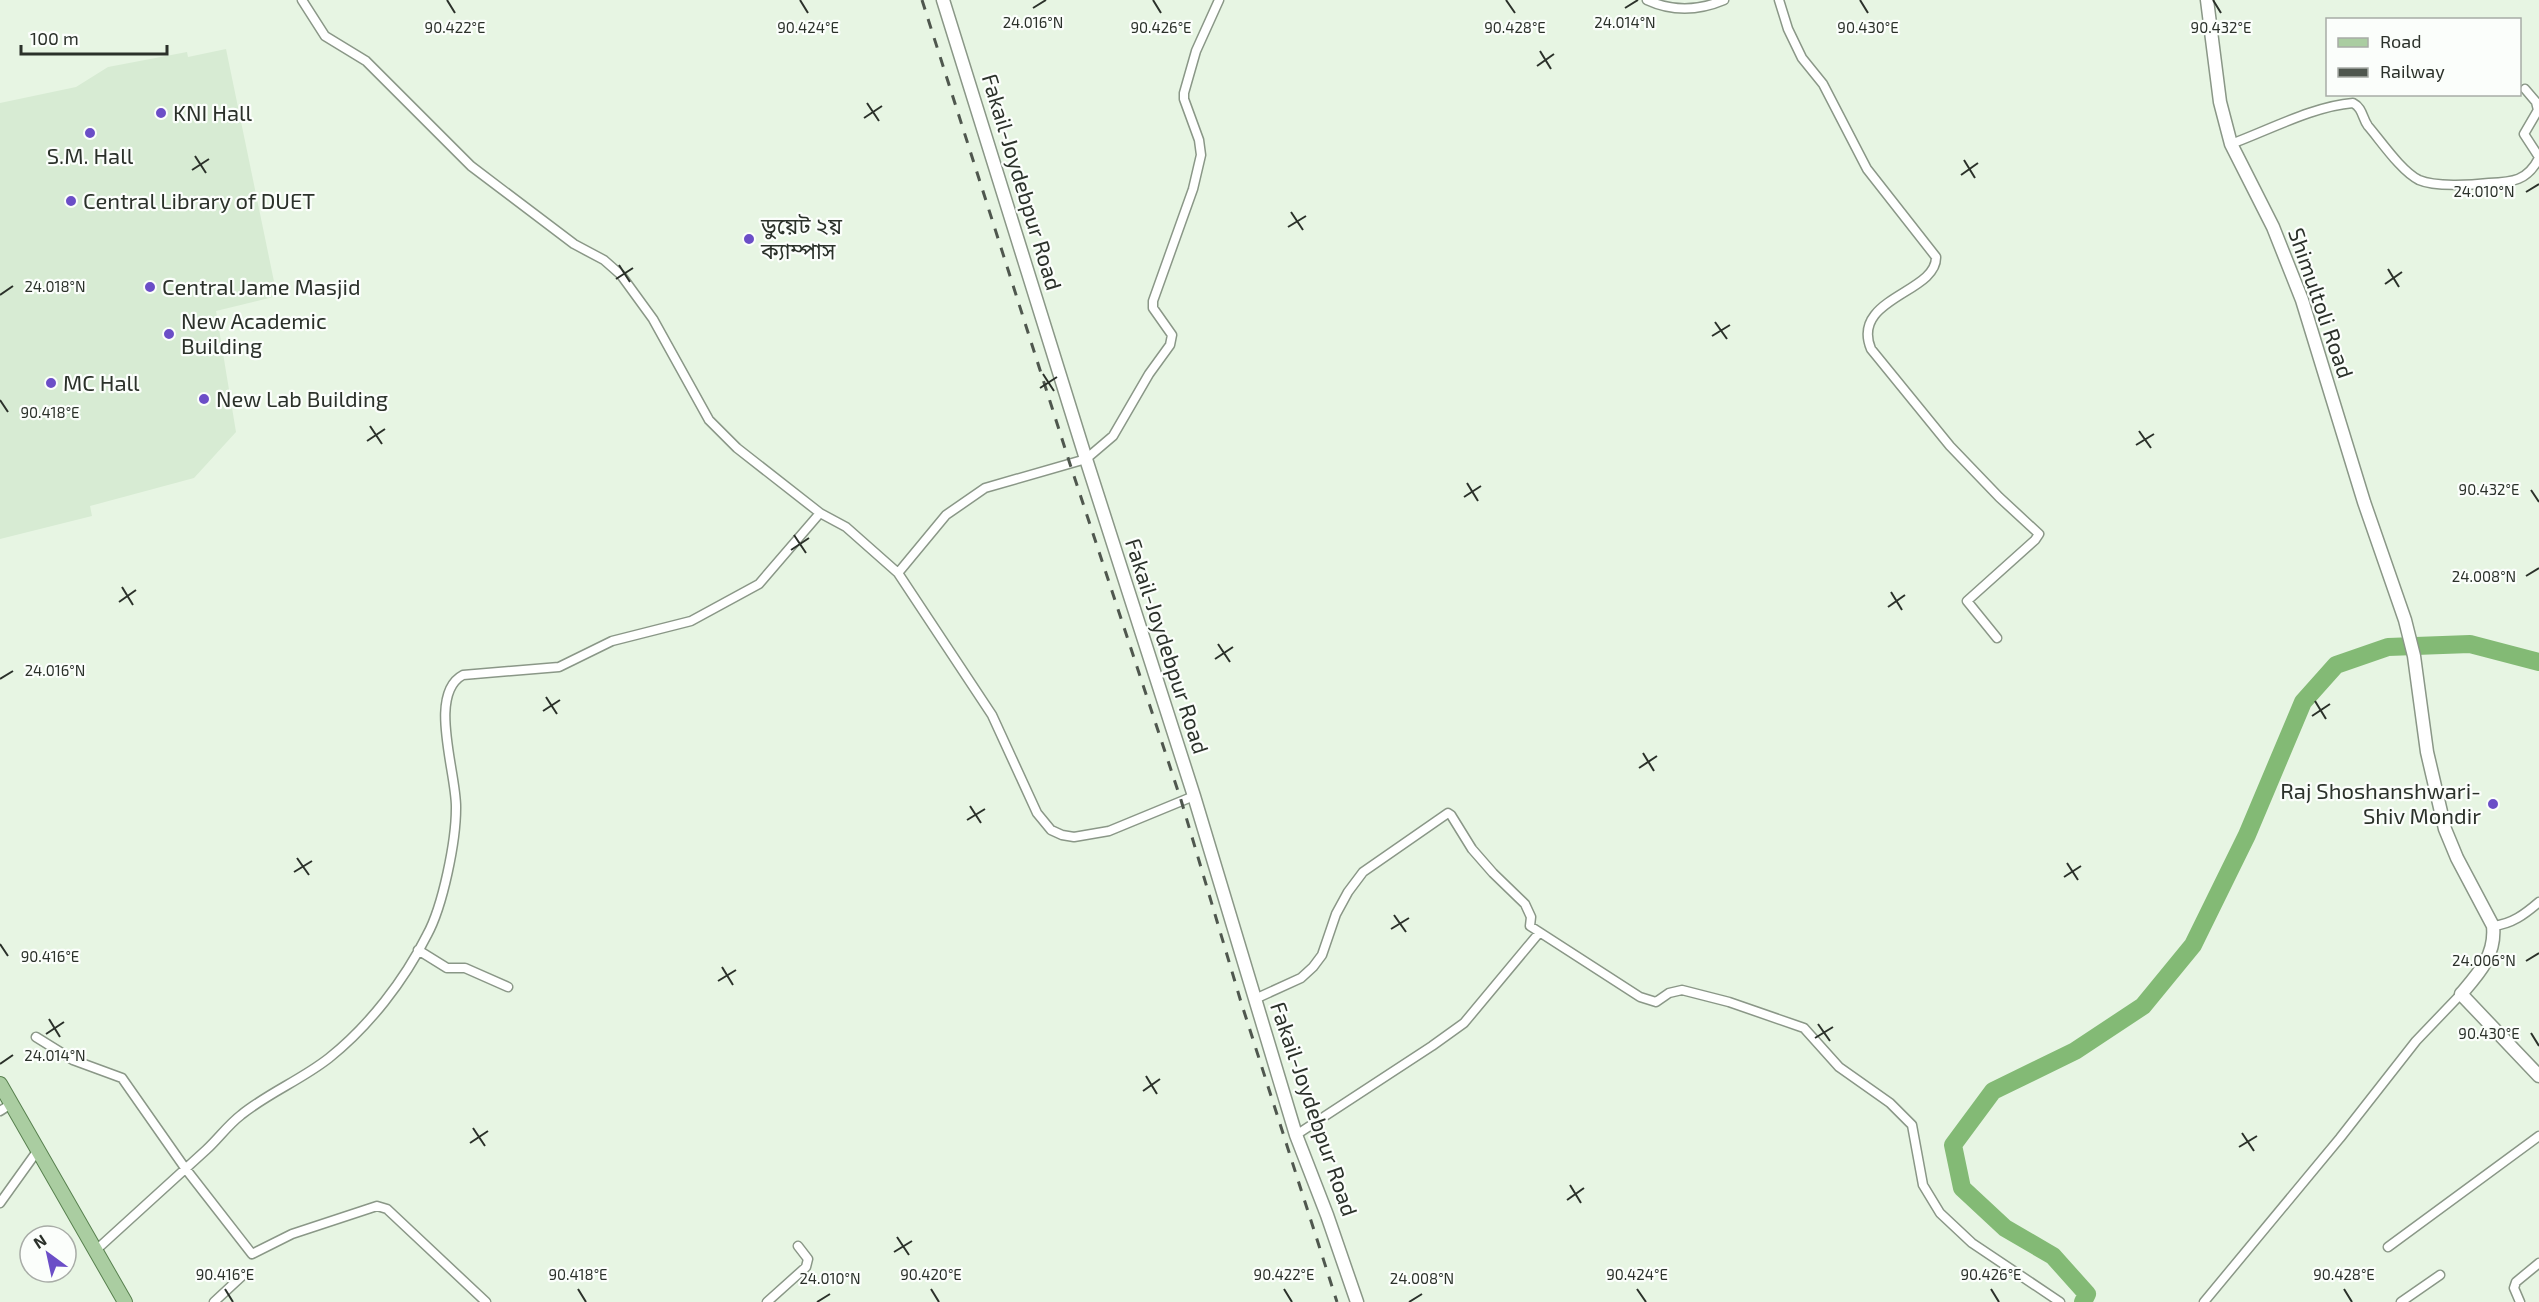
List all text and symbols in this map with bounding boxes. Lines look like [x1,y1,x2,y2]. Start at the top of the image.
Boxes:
text: 24.016°N [1003,13,1063,31]
text: 24.014°N [1594,13,1656,31]
scale bar [21,18,166,56]
text: 90.422°E [425,18,485,36]
text: 90.424°E [777,18,839,36]
text: 90.426°E [1130,18,1192,36]
text: 90.428°E [1484,18,1546,36]
text: 90.430°E [1837,18,1899,36]
text: 90.432°E [2191,18,2251,36]
legend [2326,18,2521,96]
text: 100 m [30,27,79,49]
text: Road [2380,30,2421,52]
text: Railway [2380,60,2445,82]
street label: Fakail-Joydebpur Road [978,70,1068,293]
place label: KNI Hall [173,99,252,125]
marker: KNI Hall [154,106,168,120]
marker: S.M. Hall [83,126,97,140]
place label: S.M. Hall [47,142,134,168]
text: 24.010°N [2453,182,2515,200]
place label: Central Library of DUET [83,187,315,213]
marker: Central Library of DUET [64,194,78,208]
place label: ডুয়েট ২য় ক্যাম্পাস [760,212,842,263]
street label: Shimultoli Road [2284,224,2360,381]
marker: ডুয়েট ২য় ক্যাম্পাস [742,232,756,246]
place label: Central Jame Masjid [162,273,361,300]
text: 24.018°N [24,277,86,295]
marker: Central Jame Masjid [143,280,157,294]
place label: New Academic Building [181,307,327,358]
marker: New Academic Building [162,327,176,341]
place label: MC Hall [63,369,140,395]
marker: MC Hall [44,376,58,390]
place label: New Lab Building [216,385,388,411]
marker: New Lab Building [197,392,211,406]
text: 90.418°E [20,403,80,421]
text: 90.432°E [2459,480,2519,498]
street label: Fakail-Joydebpur Road [1121,535,1215,757]
text: 24.008°N [2452,567,2516,585]
text: 24.016°N [25,661,85,679]
place label: Raj Shoshanshwari- Shiv Mondir [2280,777,2481,828]
marker: Raj Shoshanshwari- Shiv Mondir [2486,797,2500,811]
text: 90.416°E [21,947,79,965]
text: 24.006°N [2452,951,2516,969]
street label: Fakail-Joydebpur Road [1266,998,1364,1219]
text: 90.430°E [2458,1024,2520,1042]
text: 24.014°N [24,1046,86,1064]
north arrow [18,1224,78,1284]
text: N [30,1230,50,1252]
text: 90.416°E [196,1265,254,1283]
text: 90.418°E [548,1265,608,1283]
text: 90.420°E [900,1265,962,1283]
text: 90.422°E [1254,1265,1314,1283]
text: 90.424°E [1606,1265,1668,1283]
text: 90.426°E [1960,1265,2022,1283]
text: 90.428°E [2313,1265,2375,1283]
text: 24.010°N [799,1269,861,1287]
text: 24.008°N [1390,1269,1454,1287]

